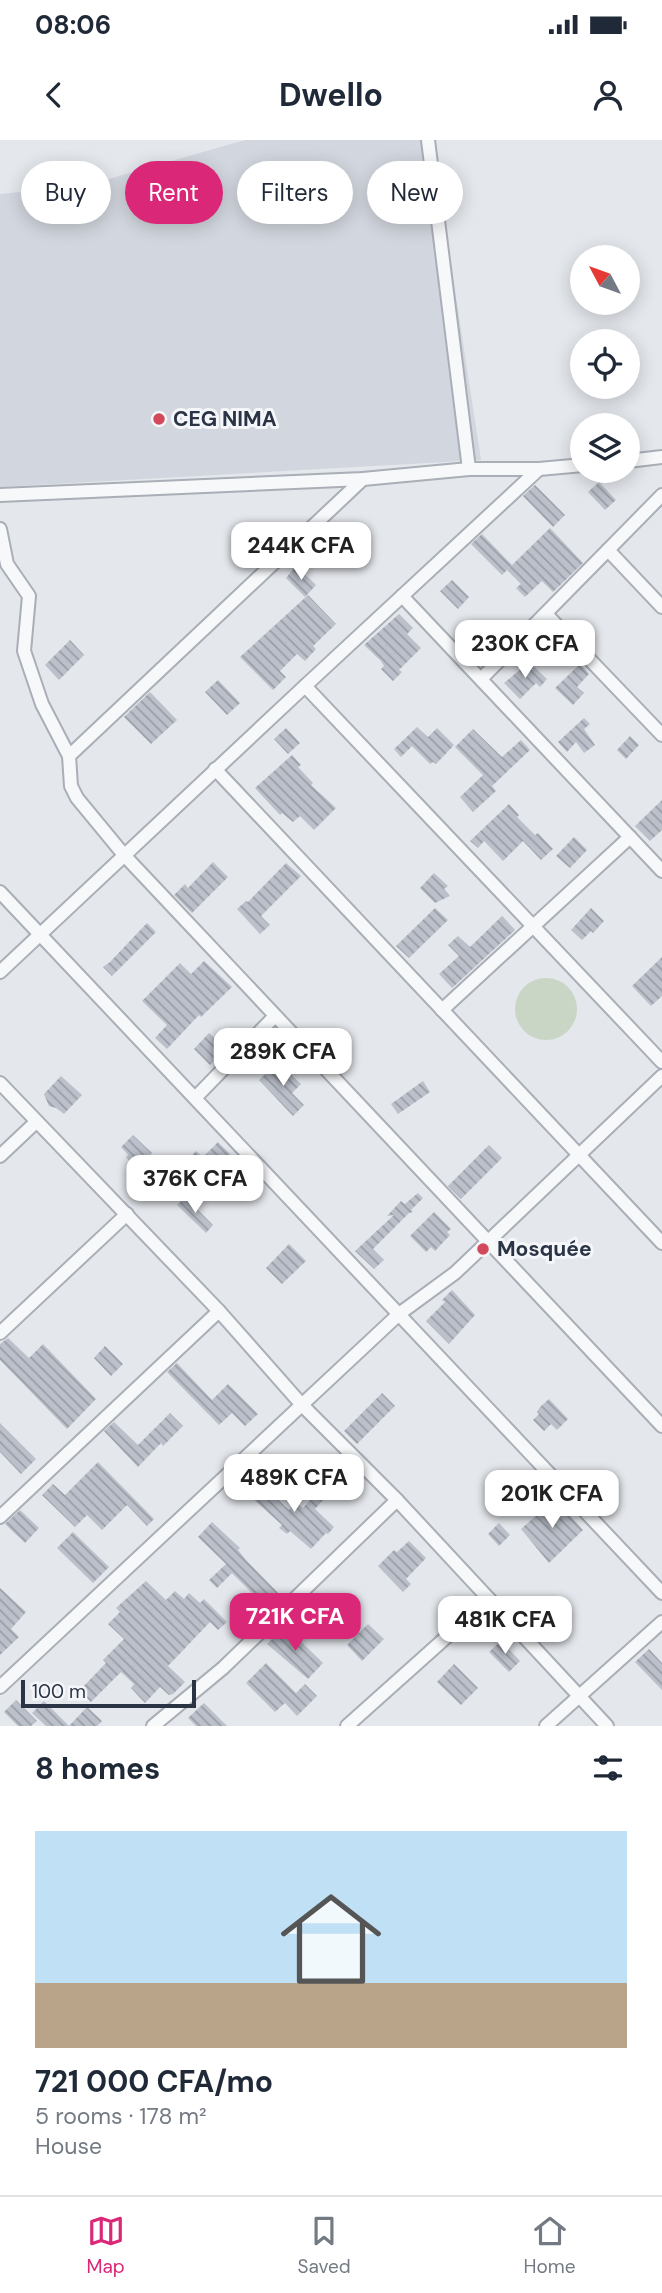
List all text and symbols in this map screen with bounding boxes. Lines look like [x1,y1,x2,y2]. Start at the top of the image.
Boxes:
text: 08:06 [35,8,111,42]
text: Dwello [279,74,383,116]
icon: back [35,76,73,114]
icon: person [589,76,627,114]
chip: Buy [21,161,111,224]
chip: Rent [125,161,223,224]
chip: Filters [237,161,353,224]
chip: New [367,161,463,224]
north arrow [570,245,640,315]
map controls [570,245,640,483]
button: locate [570,329,640,399]
place label: CEG NIMA [173,405,277,433]
marker: CEG NIMA [151,411,167,427]
button: layers [570,413,640,483]
pin: 244K CFA [229,522,373,582]
text: 244K CFA [247,530,355,560]
pin: 230K CFA [453,620,597,680]
text: 230K CFA [471,628,579,658]
pin: 289K CFA [211,1028,355,1088]
text: 289K CFA [230,1036,336,1066]
pin: 376K CFA [123,1156,267,1215]
text: 376K CFA [142,1163,248,1193]
place label: Mosquée [497,1235,592,1263]
marker: Mosquée [475,1241,491,1257]
pin: 489K CFA [222,1454,366,1514]
text: 489K CFA [240,1462,348,1492]
pin: 201K CFA [480,1470,624,1530]
text: 201K CFA [501,1478,603,1508]
pin: 721K CFA [223,1594,367,1653]
pin: 481K CFA [433,1596,577,1656]
text: 721K CFA [246,1601,344,1631]
text: 481K CFA [454,1604,556,1634]
scale bar [21,1677,196,1709]
text: 100 m [32,1679,86,1704]
text: 8 homes [35,1749,160,1788]
icon: filters [589,1749,627,1787]
icon: home [268,1876,394,2002]
text: 721 000 CFA/mo [35,2062,273,2101]
text: 5 rooms · 178 m² [35,2101,207,2131]
text: House [35,2131,102,2161]
tab: Map [86,2212,125,2279]
tab: Saved [298,2212,351,2279]
tab: Home [524,2212,576,2279]

